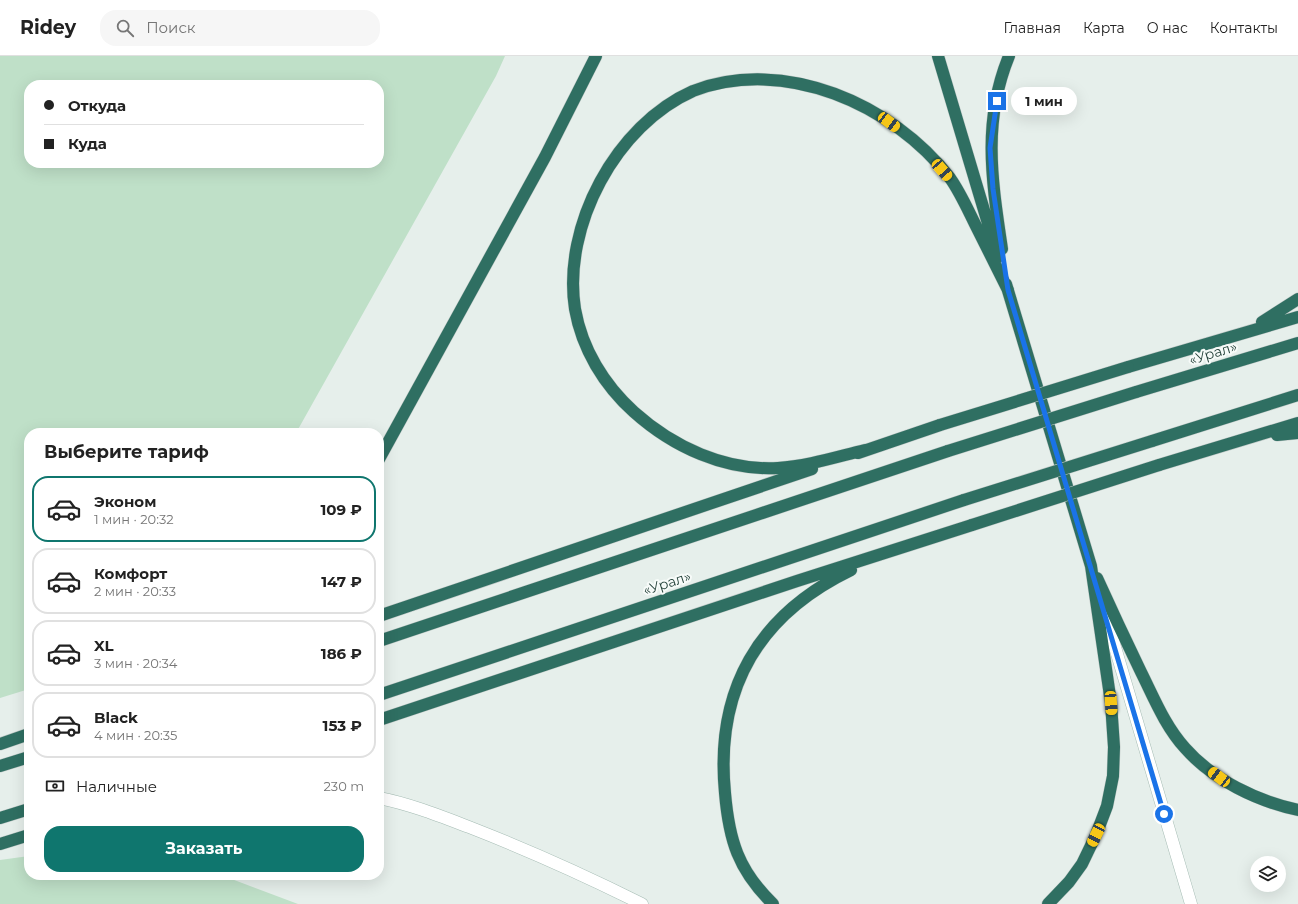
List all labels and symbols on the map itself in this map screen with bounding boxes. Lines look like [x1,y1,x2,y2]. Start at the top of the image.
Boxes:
callout: 1 мин [1011,87,1077,115]
route end [988,92,1006,110]
car [876,110,902,134]
car [930,157,954,183]
street label: «Урал» [1187,337,1239,369]
street label: «Урал» [641,567,693,599]
car [1104,691,1118,715]
car [1206,765,1232,789]
route start [1155,805,1173,823]
car [1085,822,1107,848]

